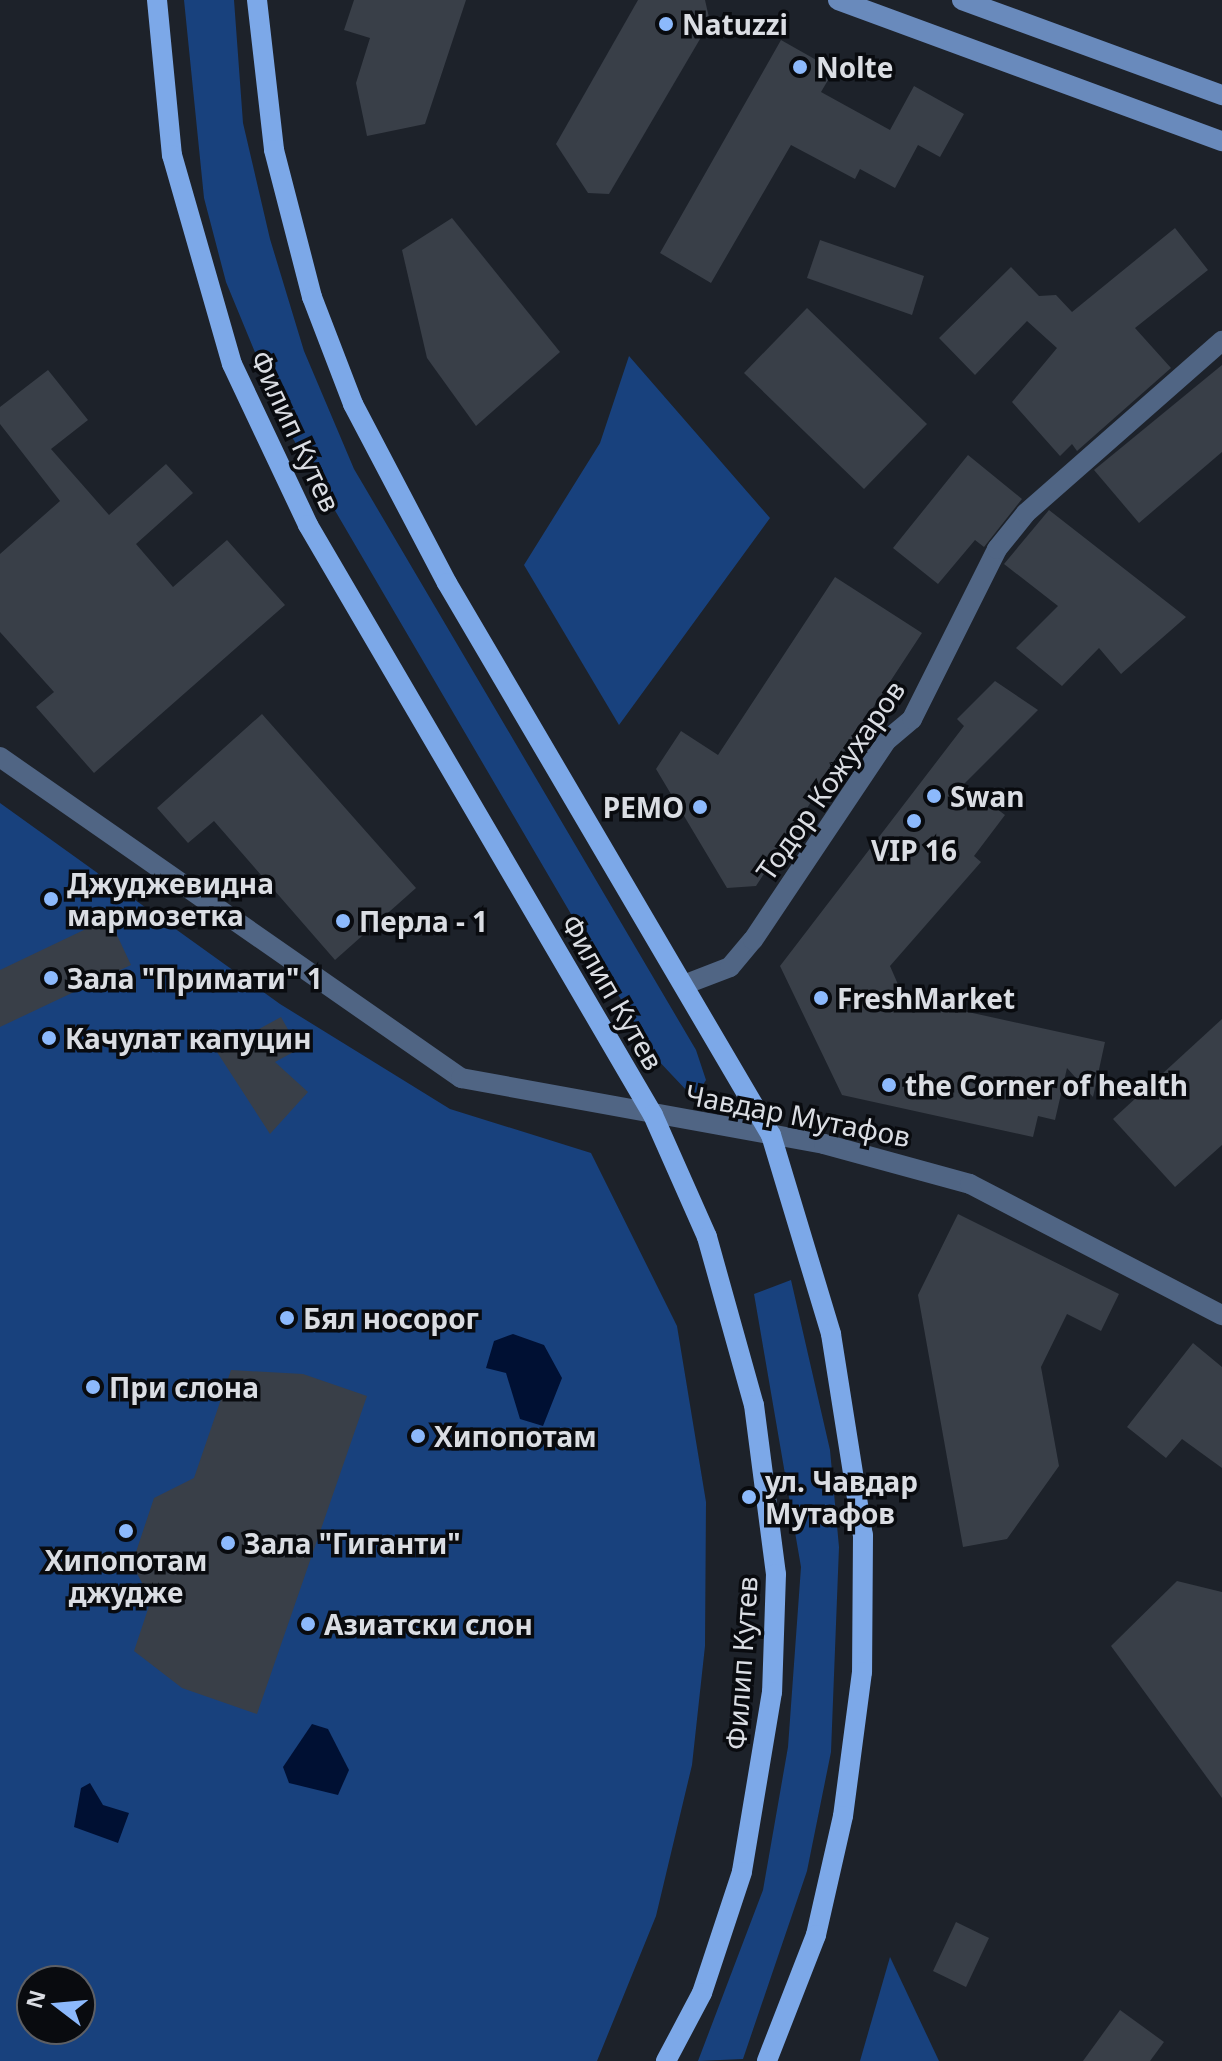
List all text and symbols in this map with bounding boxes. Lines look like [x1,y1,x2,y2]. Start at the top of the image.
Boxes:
place label: Natuzzi [682,7,788,41]
marker: Natuzzi [657,15,675,33]
place label: Nolte [816,50,893,84]
marker: Nolte [791,58,809,76]
street label: Филип Кутев [244,345,348,517]
street label: Тодор Кожухаров [749,674,911,886]
place label: Swan [950,779,1024,813]
marker: Swan [925,787,943,805]
place label: РЕМО [603,790,684,824]
marker: РЕМО [691,798,709,816]
marker: VIP 16 [905,812,923,830]
place label: VIP 16 [871,833,957,867]
place label: Джуджевидна мармозетка [67,866,274,932]
marker: Джуджевидна мармозетка [42,890,60,908]
place label: Перла - 1 [359,904,488,938]
street label: Филип Кутев [555,908,671,1076]
marker: Перла - 1 [334,912,352,930]
place label: Зала "Примати" 1 [67,961,323,995]
marker: Зала "Примати" 1 [42,969,60,987]
place label: FreshMarket [837,981,1015,1015]
marker: FreshMarket [812,989,830,1007]
place label: Качулат капуцин [65,1021,312,1055]
marker: Качулат капуцин [40,1029,58,1047]
place label: the Corner of health [905,1068,1188,1102]
marker: the Corner of health [880,1076,898,1094]
street label: Чавдар Мутафов [683,1077,913,1153]
place label: Бял носорог [303,1301,479,1335]
marker: Бял носорог [278,1309,296,1327]
place label: При слона [109,1370,259,1404]
marker: При слона [84,1378,102,1396]
place label: Хипопотам [434,1419,597,1453]
marker: Хипопотам [409,1427,427,1445]
place label: ул. Чавдар Мутафов [765,1464,918,1530]
marker: ул. Чавдар Мутафов [740,1488,758,1506]
marker: Хипопотам джудже [117,1522,135,1540]
place label: Зала "Гиганти" [244,1526,461,1560]
marker: Зала "Гиганти" [219,1534,237,1552]
place label: Хипопотам джудже [45,1543,207,1609]
street label: Филип Кутев [718,1575,764,1751]
place label: Азиатски слон [324,1607,533,1641]
marker: Азиатски слон [299,1615,317,1633]
north arrow [16,1965,96,2045]
text: N [18,1986,52,2012]

